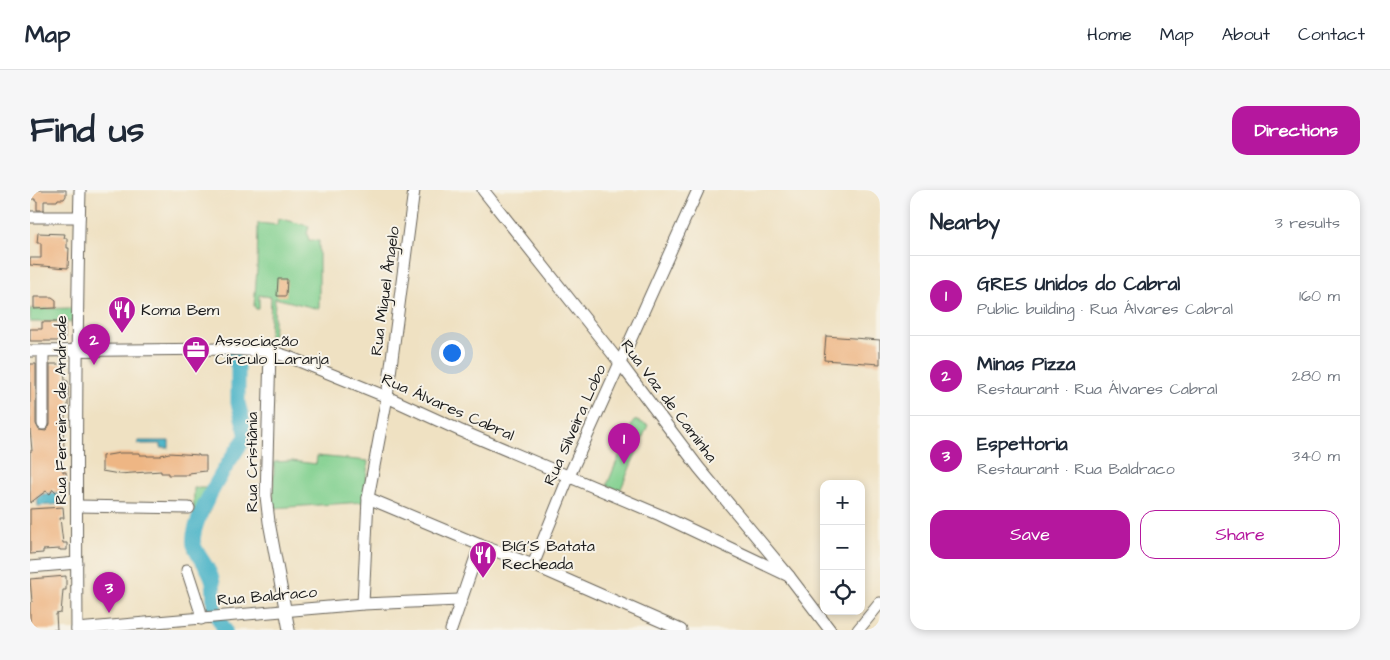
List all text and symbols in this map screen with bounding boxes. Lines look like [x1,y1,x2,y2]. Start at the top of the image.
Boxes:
text: Map [25,18,70,52]
text: Home [1087,22,1132,47]
text: Map [1160,22,1194,47]
text: About [1222,22,1270,47]
text: Contact [1298,22,1365,47]
text: Find us [30,106,144,155]
button: Directions [1232,106,1360,155]
text: Nearby [930,208,1000,237]
text: 3 results [1275,212,1340,234]
street label: Rua Miguel Ângelo [365,225,406,357]
text: GRES Unidos do Cabral [977,271,1180,298]
text: 1 [945,285,947,307]
text: 160 m [1299,285,1340,307]
restaurant icon: Koma Bem [107,295,137,334]
text: Public building · Rua Álvares Cabral [977,298,1233,320]
place label: Koma Bem [141,299,220,321]
street label: Rua Ferreira de Andrade [50,315,72,505]
pin: 2 [78,324,110,365]
place label: Associação Círculo Laranja [215,330,329,370]
office icon: Associação Círculo Laranja [181,335,211,374]
street label: Rua Vaz de Caminha [616,335,722,467]
your location [439,340,465,366]
text: Minas Pizza [977,351,1075,378]
street label: Rua Silveira Lobo [538,361,612,489]
text: 2 [941,365,951,387]
text: 280 m [1292,365,1340,387]
street label: Rua Álvares Cabral [378,368,518,446]
text: Restaurant · Rua Álvares Cabral [977,378,1217,400]
street label: Rua Cristiânia [241,412,263,512]
pin: 1 [608,423,640,464]
text: Espettoria [977,431,1068,458]
text: 3 [942,445,950,467]
text: 340 m [1292,445,1340,467]
text: Restaurant · Rua Baldraco [977,458,1175,480]
map controls [820,480,865,615]
button: + [820,480,865,525]
button: Save [930,510,1130,559]
button: Share [1140,510,1340,559]
button: − [820,525,865,570]
place label: BIG'S Batata Recheada [502,535,595,575]
restaurant icon: BIG'S Batata Recheada [468,540,498,579]
button: locate [820,570,865,615]
pin: 3 [93,572,125,613]
street label: Rua Baldraco [216,581,318,611]

